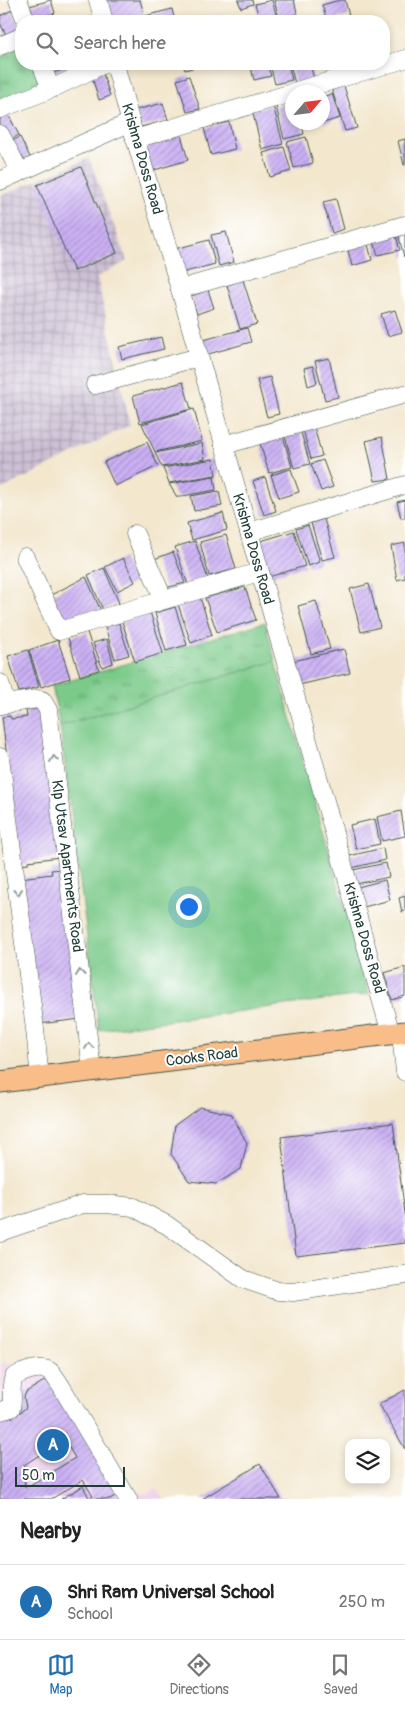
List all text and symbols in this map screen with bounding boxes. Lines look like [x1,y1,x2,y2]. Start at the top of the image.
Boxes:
search box [15,15,390,70]
icon: search [33,29,61,57]
text: Search here [73,31,166,55]
north arrow [285,85,330,130]
street label: Krishna Doss Road [117,101,167,217]
street label: Krishna Doss Road [228,491,278,607]
one-way arrow [49,755,60,763]
street label: Klp Utsav Apartments Road [47,779,87,953]
street label: Krishna Doss Road [339,880,389,996]
one-way arrow [12,888,22,896]
your location [176,894,202,920]
one-way arrow [75,968,86,976]
one-way arrow [84,1041,95,1049]
street label: Cooks Road [165,1043,239,1071]
pin: A [37,1426,69,1464]
map controls [345,1439,390,1484]
button: layers [345,1439,390,1484]
scale bar [15,1464,125,1487]
text: 50 m [22,1467,55,1484]
text: Nearby [20,1518,81,1545]
text: Shri Ram Universal School [67,1580,275,1604]
text: A [31,1592,41,1612]
text: 250 m [339,1592,385,1612]
text: School [67,1604,113,1624]
tab: Map [47,1651,75,1698]
tab: Directions [169,1651,229,1698]
tab: Saved [323,1651,358,1698]

